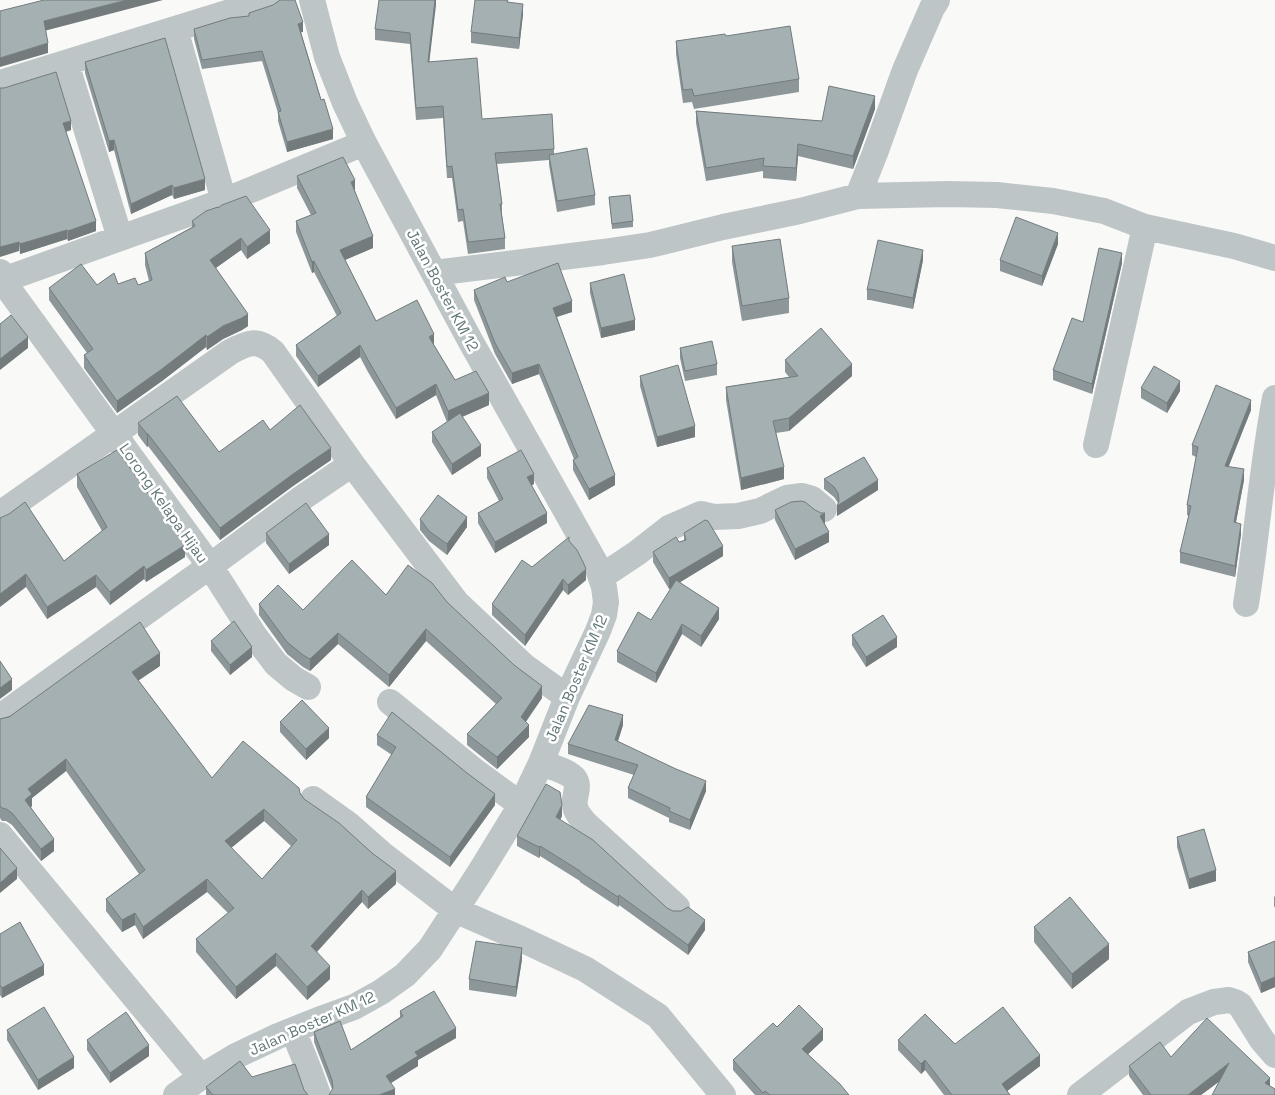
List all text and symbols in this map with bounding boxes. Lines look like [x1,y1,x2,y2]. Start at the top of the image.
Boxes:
street label: Jalan Boster KM 12 [403,226,483,354]
street label: Lorong Kelapa Hijau [116,439,212,567]
street label: Jalan Boster KM 12 [541,612,611,744]
street label: Jalan Boster KM 12 [246,987,378,1059]

